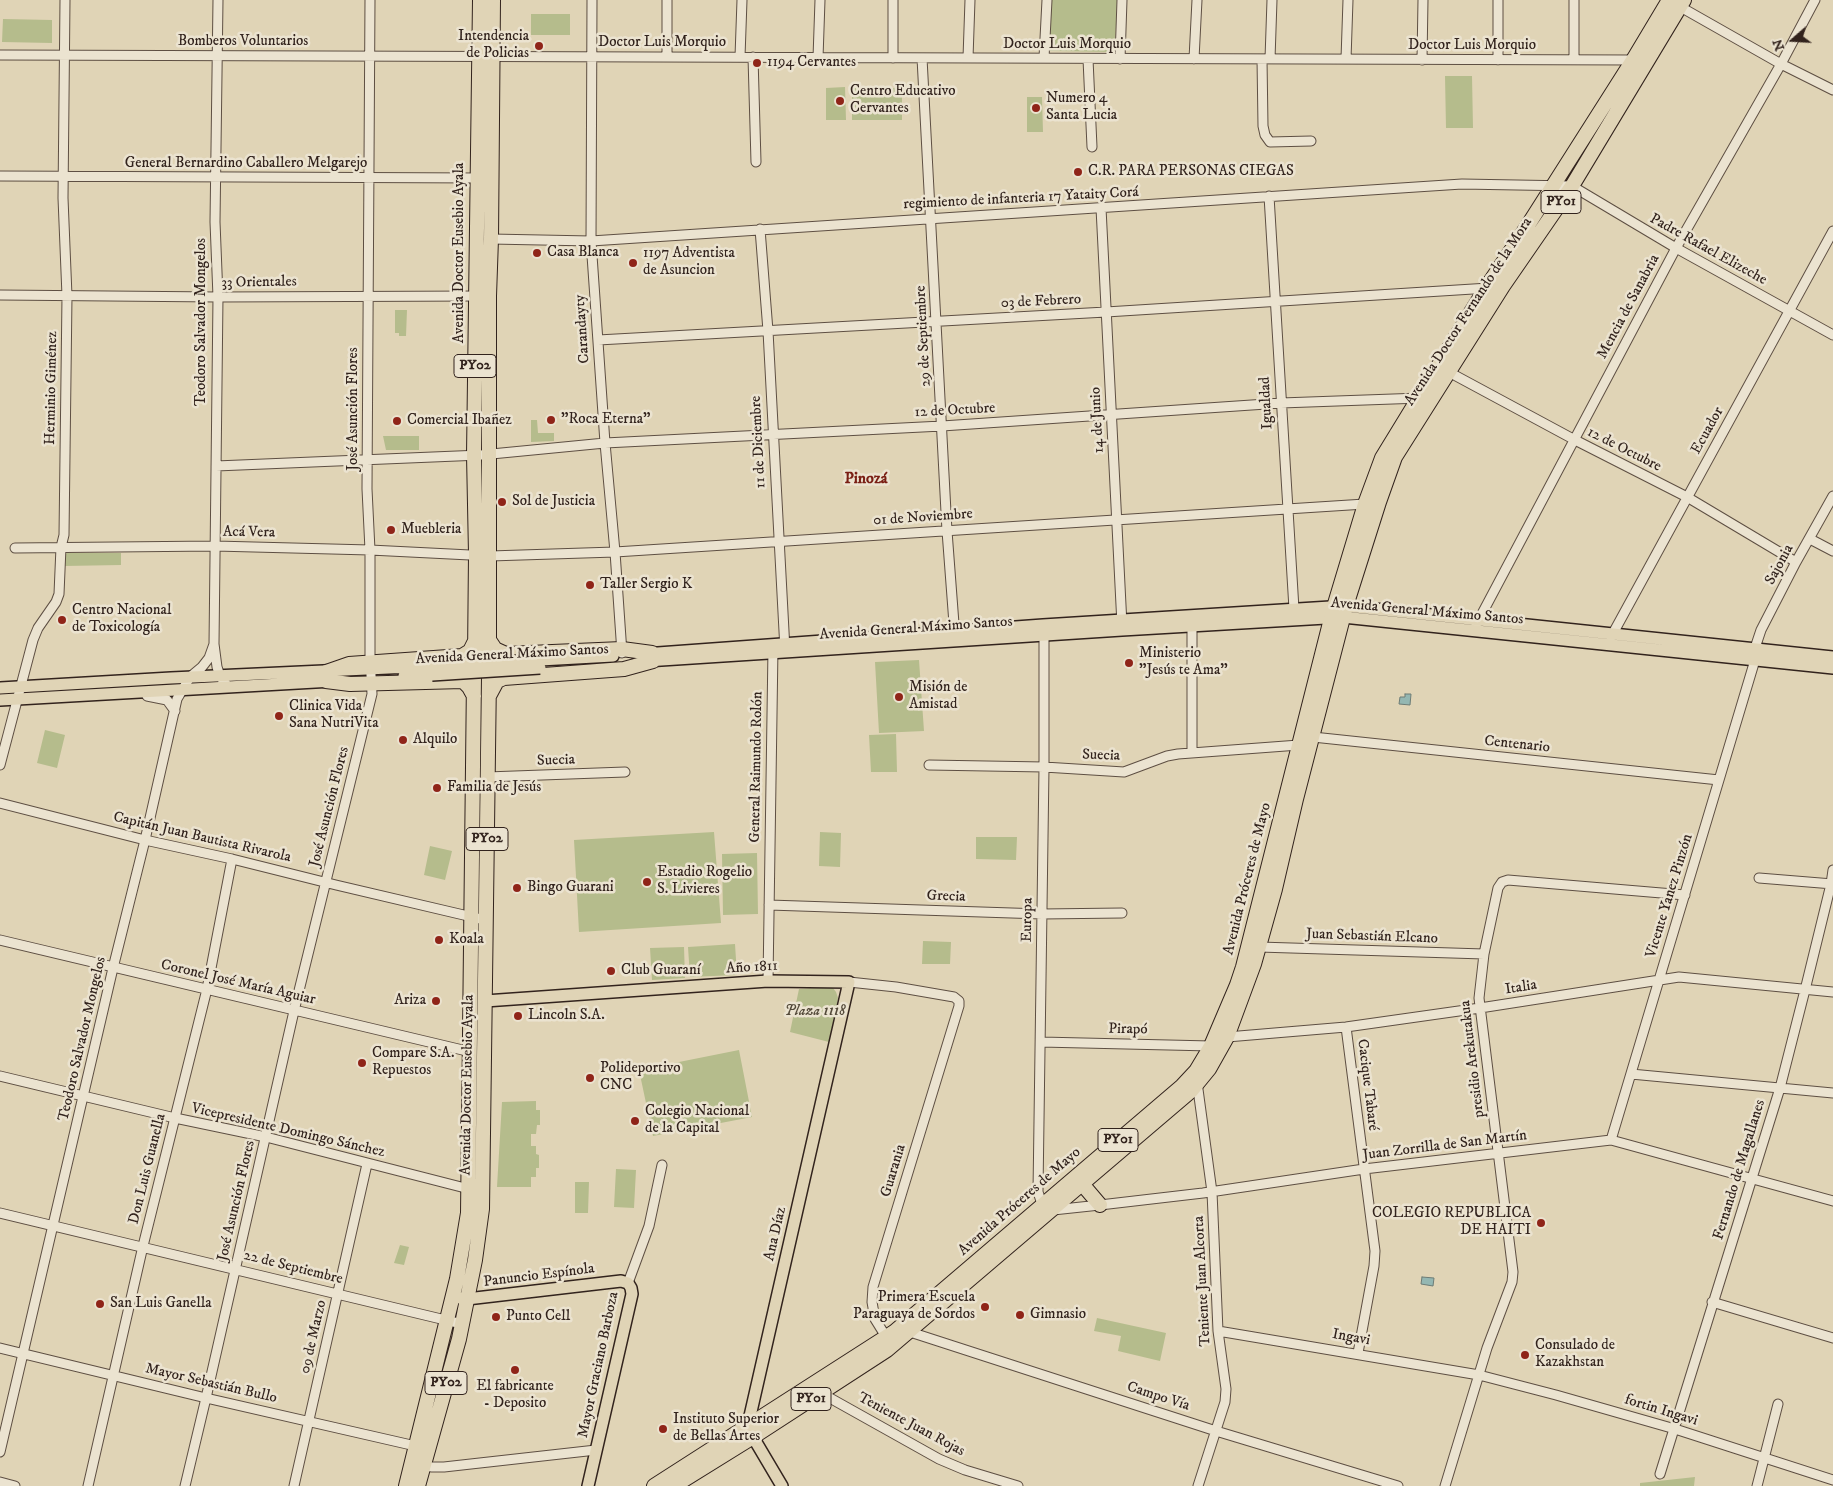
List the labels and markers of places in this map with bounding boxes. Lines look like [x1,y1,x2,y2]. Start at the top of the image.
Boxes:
place label: Intendencia de Policias [458,28,529,63]
marker: Intendencia de Policias [533,40,545,52]
place label: 1194 Cervantes [767,54,856,72]
marker: 1194 Cervantes [751,57,763,69]
place label: Centro Educativo Cervantes [850,83,956,118]
place label: Numero 4 Santa Lucia [1046,90,1117,125]
marker: Centro Educativo Cervantes [834,95,846,107]
marker: Numero 4 Santa Lucia [1030,102,1042,114]
place label: C.R. PARA PERSONAS CIEGAS [1088,163,1294,181]
marker: C.R. PARA PERSONAS CIEGAS [1072,166,1084,178]
place label: Casa Blanca [547,244,619,262]
place label: 1197 Adventista de Asuncion [643,245,735,280]
marker: Casa Blanca [531,247,543,259]
marker: 1197 Adventista de Asuncion [627,257,639,269]
place label: "Roca Eterna" [561,411,650,429]
place label: Comercial Ibañez [407,412,512,430]
marker: "Roca Eterna" [545,414,557,426]
marker: Comercial Ibañez [391,415,403,427]
place label: Sol de Justicia [512,493,595,511]
marker: Sol de Justicia [496,496,508,508]
place label: Muebleria [401,521,461,539]
marker: Muebleria [385,524,397,536]
place label: Taller Sergio K [600,576,692,594]
marker: Taller Sergio K [584,579,596,591]
place label: Centro Nacional de Toxicología [72,602,171,637]
marker: Centro Nacional de Toxicología [56,614,68,626]
place label: Ministerio "Jesús te Ama" [1139,645,1228,680]
marker: Ministerio "Jesús te Ama" [1123,657,1135,669]
place label: Misión de Amistad [909,679,967,714]
marker: Misión de Amistad [893,691,905,703]
place label: Clinica Vida Sana NutriVita [289,698,379,733]
marker: Clinica Vida Sana NutriVita [273,710,285,722]
place label: Alquilo [413,731,457,749]
marker: Alquilo [397,734,409,746]
place label: Familia de Jesús [447,779,541,797]
marker: Familia de Jesús [431,782,443,794]
place label: Estadio Rogelio S. Livieres [657,864,752,899]
marker: Estadio Rogelio S. Livieres [641,876,653,888]
place label: Bingo Guarani [527,879,614,897]
marker: Bingo Guarani [511,882,523,894]
place label: Koala [449,931,484,949]
marker: Koala [433,934,445,946]
place label: Club Guaraní [621,962,701,980]
marker: Club Guaraní [605,965,617,977]
place label: Ariza [394,992,426,1010]
marker: Ariza [430,995,442,1007]
place label: Lincoln S.A. [528,1007,605,1025]
marker: Lincoln S.A. [512,1010,524,1022]
place label: Compare S.A. Repuestos [372,1045,455,1080]
marker: Compare S.A. Repuestos [356,1057,368,1069]
place label: Polideportivo CNC [600,1060,681,1095]
marker: Polideportivo CNC [584,1072,596,1084]
place label: Colegio Nacional de la Capital [645,1103,749,1138]
marker: Colegio Nacional de la Capital [629,1115,641,1127]
place label: COLEGIO REPUBLICA DE HAITI [1372,1205,1531,1240]
marker: COLEGIO REPUBLICA DE HAITI [1535,1217,1547,1229]
place label: Primera Escuela Paraguaya de Sordos [853,1289,975,1324]
place label: San Luis Ganella [110,1295,212,1313]
marker: San Luis Ganella [94,1298,106,1310]
marker: Primera Escuela Paraguaya de Sordos [979,1301,991,1313]
place label: Gimnasio [1030,1306,1086,1324]
place label: Punto Cell [506,1308,570,1326]
marker: Gimnasio [1014,1309,1026,1321]
marker: Punto Cell [490,1311,502,1323]
place label: Consulado de Kazakhstan [1535,1337,1615,1372]
marker: Consulado de Kazakhstan [1519,1349,1531,1361]
marker: El fabricante - Deposito [509,1364,521,1376]
place label: El fabricante - Deposito [476,1378,554,1413]
place label: Instituto Superior de Bellas Artes [673,1411,779,1446]
marker: Instituto Superior de Bellas Artes [657,1423,669,1435]

